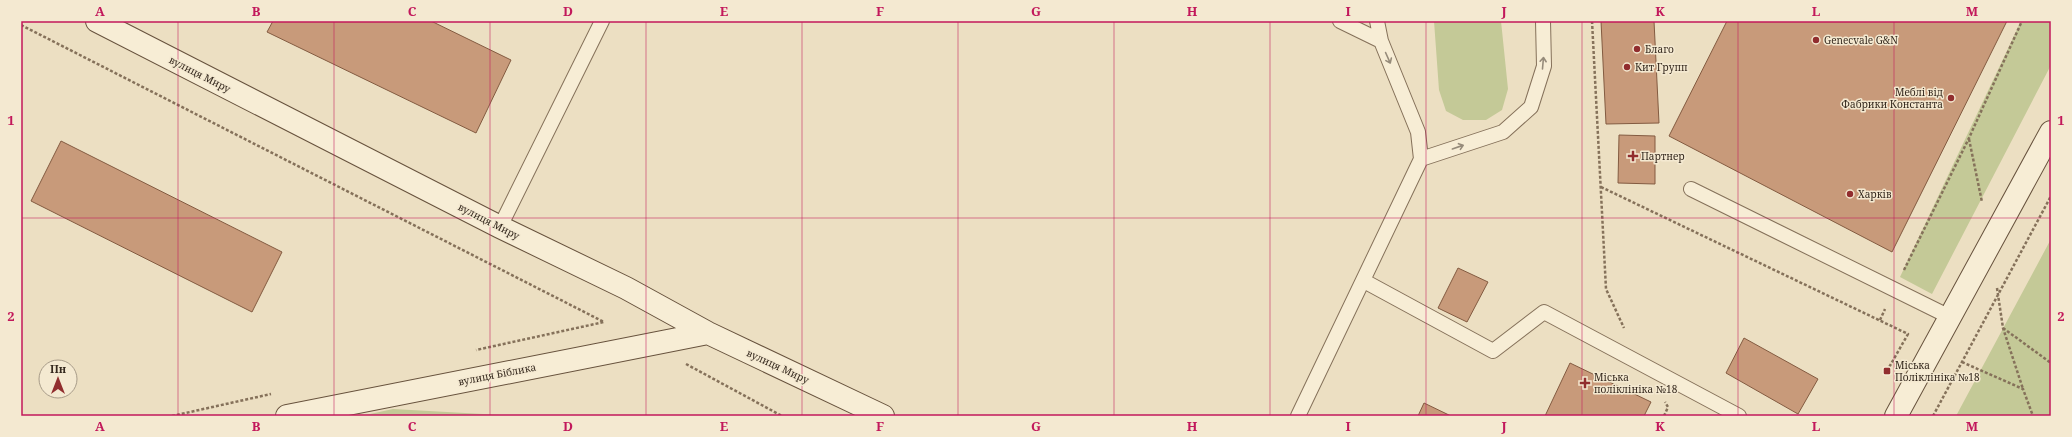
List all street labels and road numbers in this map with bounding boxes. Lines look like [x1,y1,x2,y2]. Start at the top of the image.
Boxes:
street label: вулиця Миру [167,52,233,96]
street label: вулиця Миру [456,199,522,243]
street label: вулиця Миру [745,345,812,387]
street label: вулиця Біблика [457,360,537,388]

